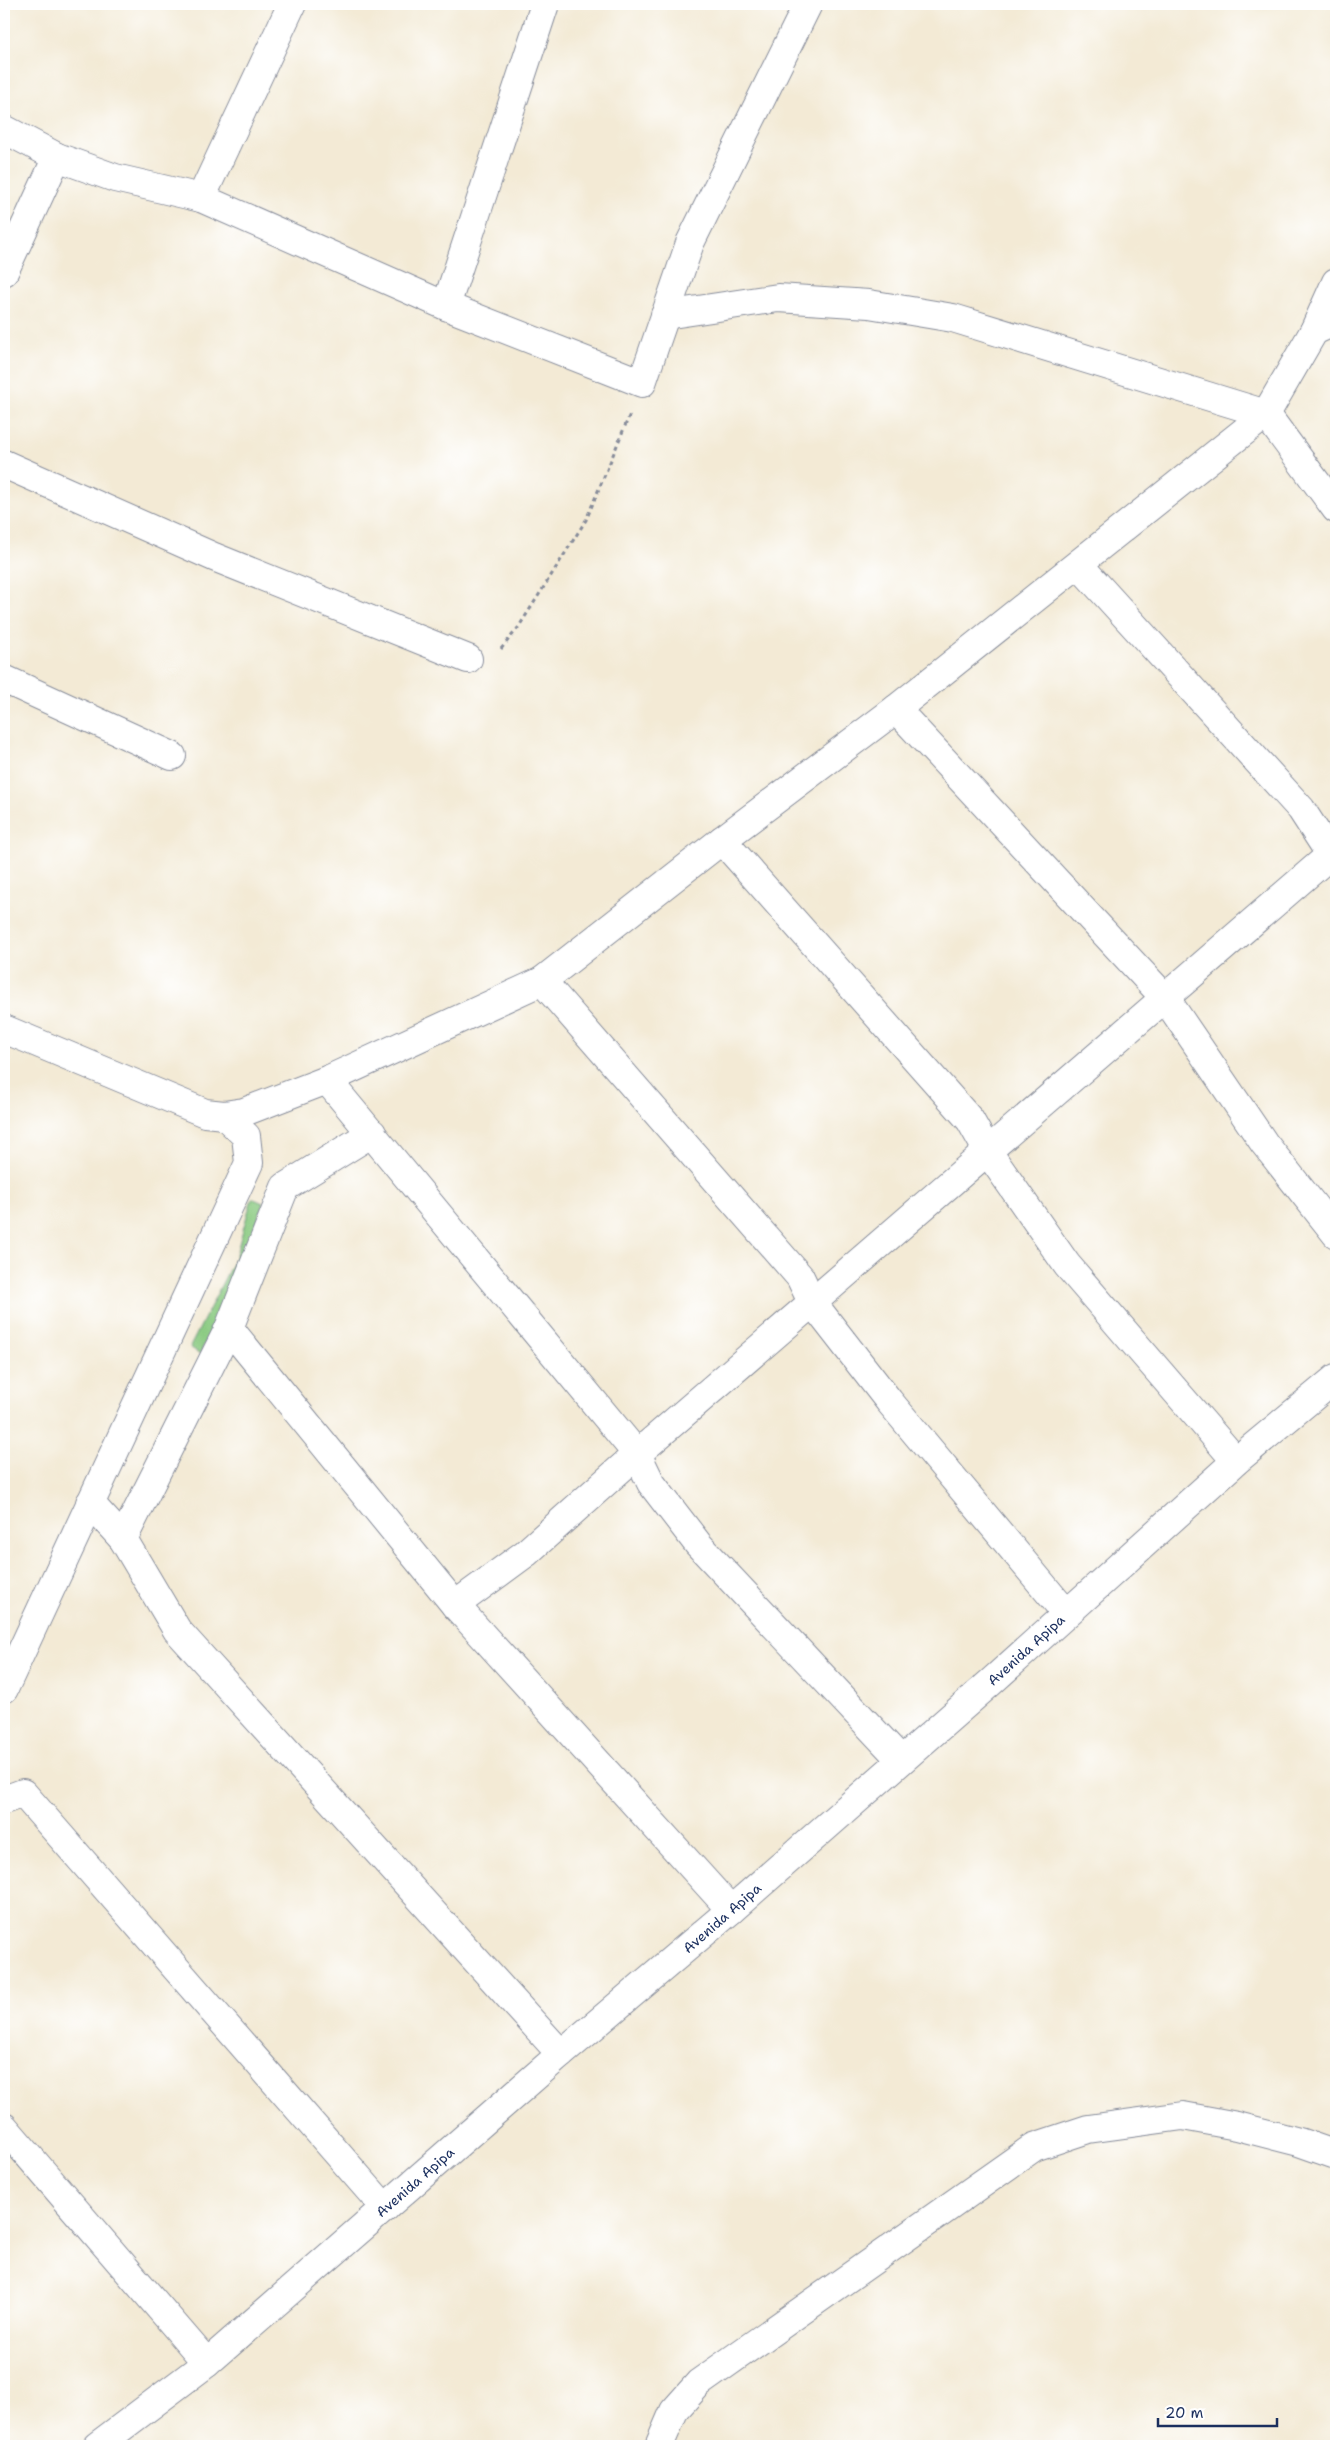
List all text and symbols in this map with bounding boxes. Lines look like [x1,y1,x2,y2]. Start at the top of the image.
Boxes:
street label: Avenida Apipa [984,1610,1069,1689]
street label: Avenida Apipa [679,1879,765,1957]
street label: Avenida Apipa [372,2143,458,2221]
scale bar [1158,2395,1276,2427]
text: 20 m [1165,2403,1204,2423]

